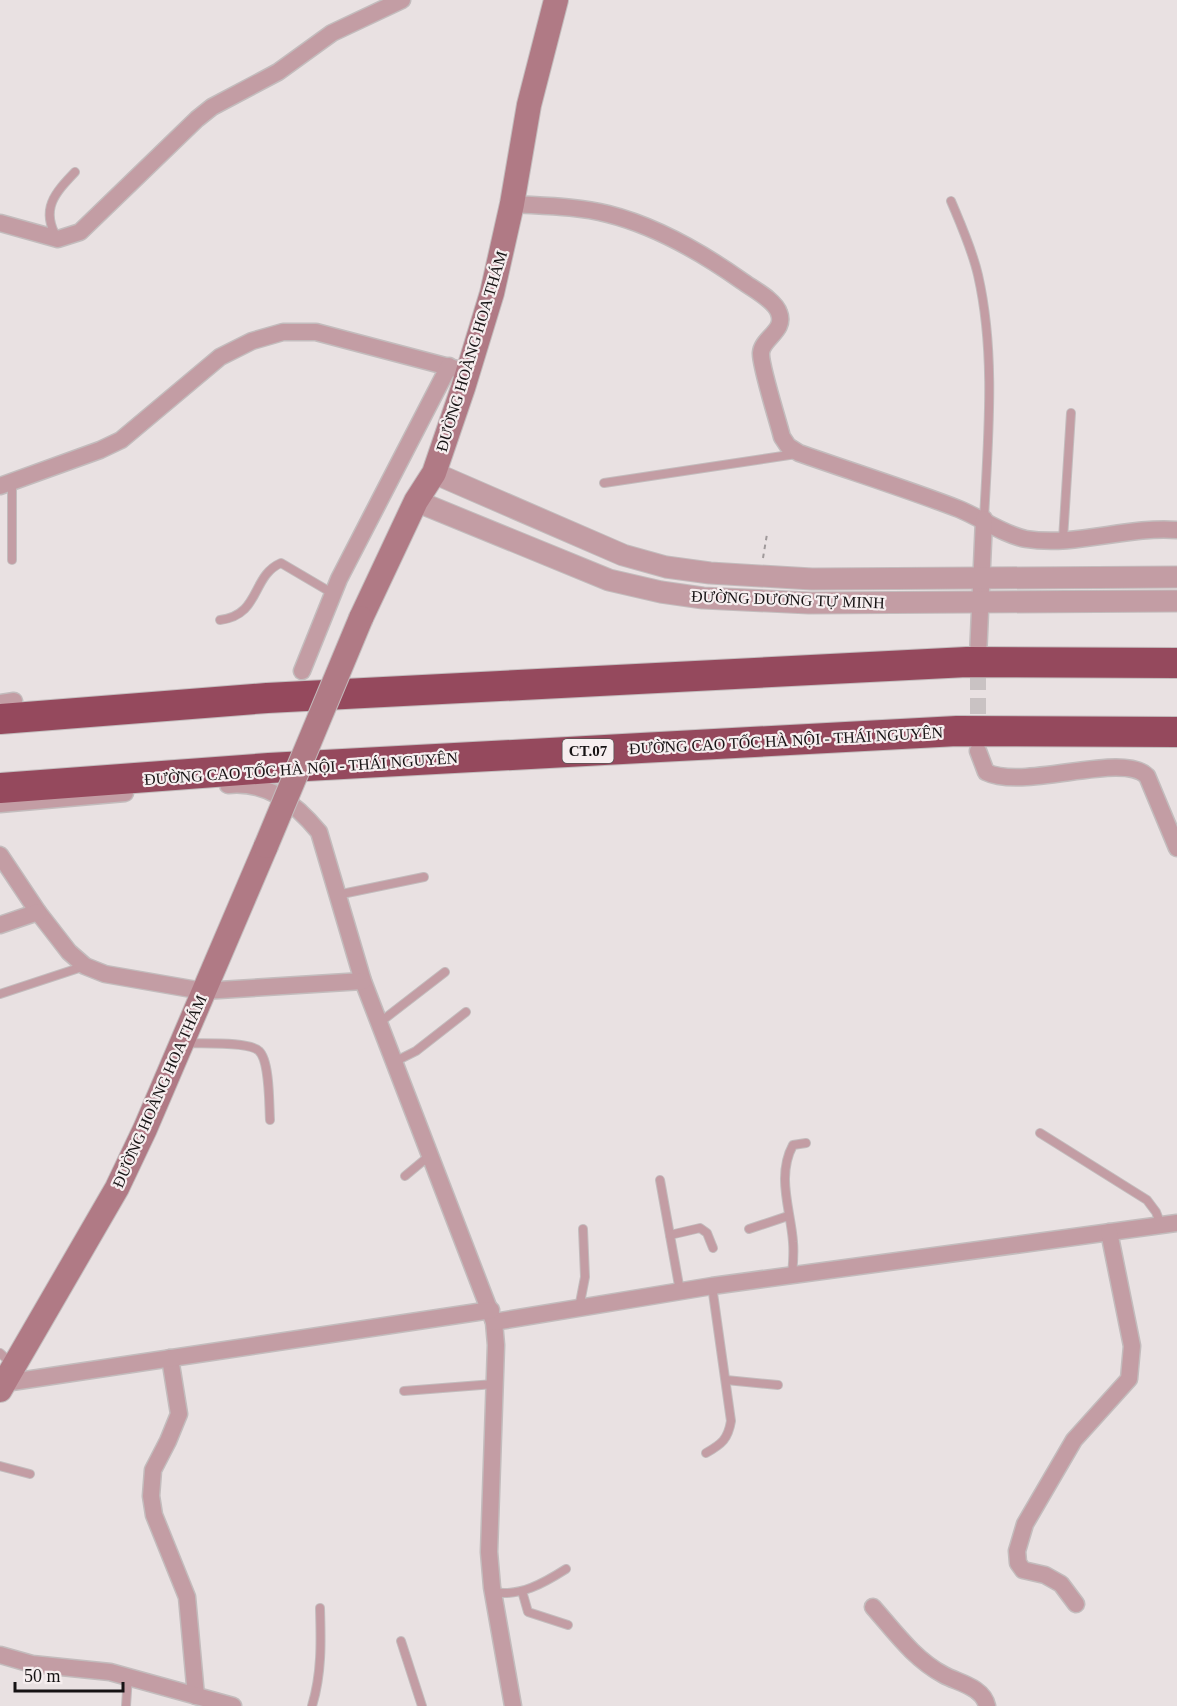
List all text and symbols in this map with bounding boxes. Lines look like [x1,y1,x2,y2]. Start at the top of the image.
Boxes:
street label: ĐƯỜNG HOÀNG HOA THÁM [432,248,510,454]
street label: ĐƯỜNG DƯƠNG TỰ MINH [691,587,886,611]
street label: ĐƯỜNG CAO TỐC HÀ NỘI - THÁI NGUYÊN [629,723,944,757]
road number: CT.07 [562,739,614,763]
street label: ĐƯỜNG CAO TỐC HÀ NỘI - THÁI NGUYÊN [144,748,459,788]
street label: ĐƯỜNG HOÀNG HOA THÁM [108,992,210,1190]
scale bar [15,1655,123,1693]
text: 50 m [24,1666,61,1686]

